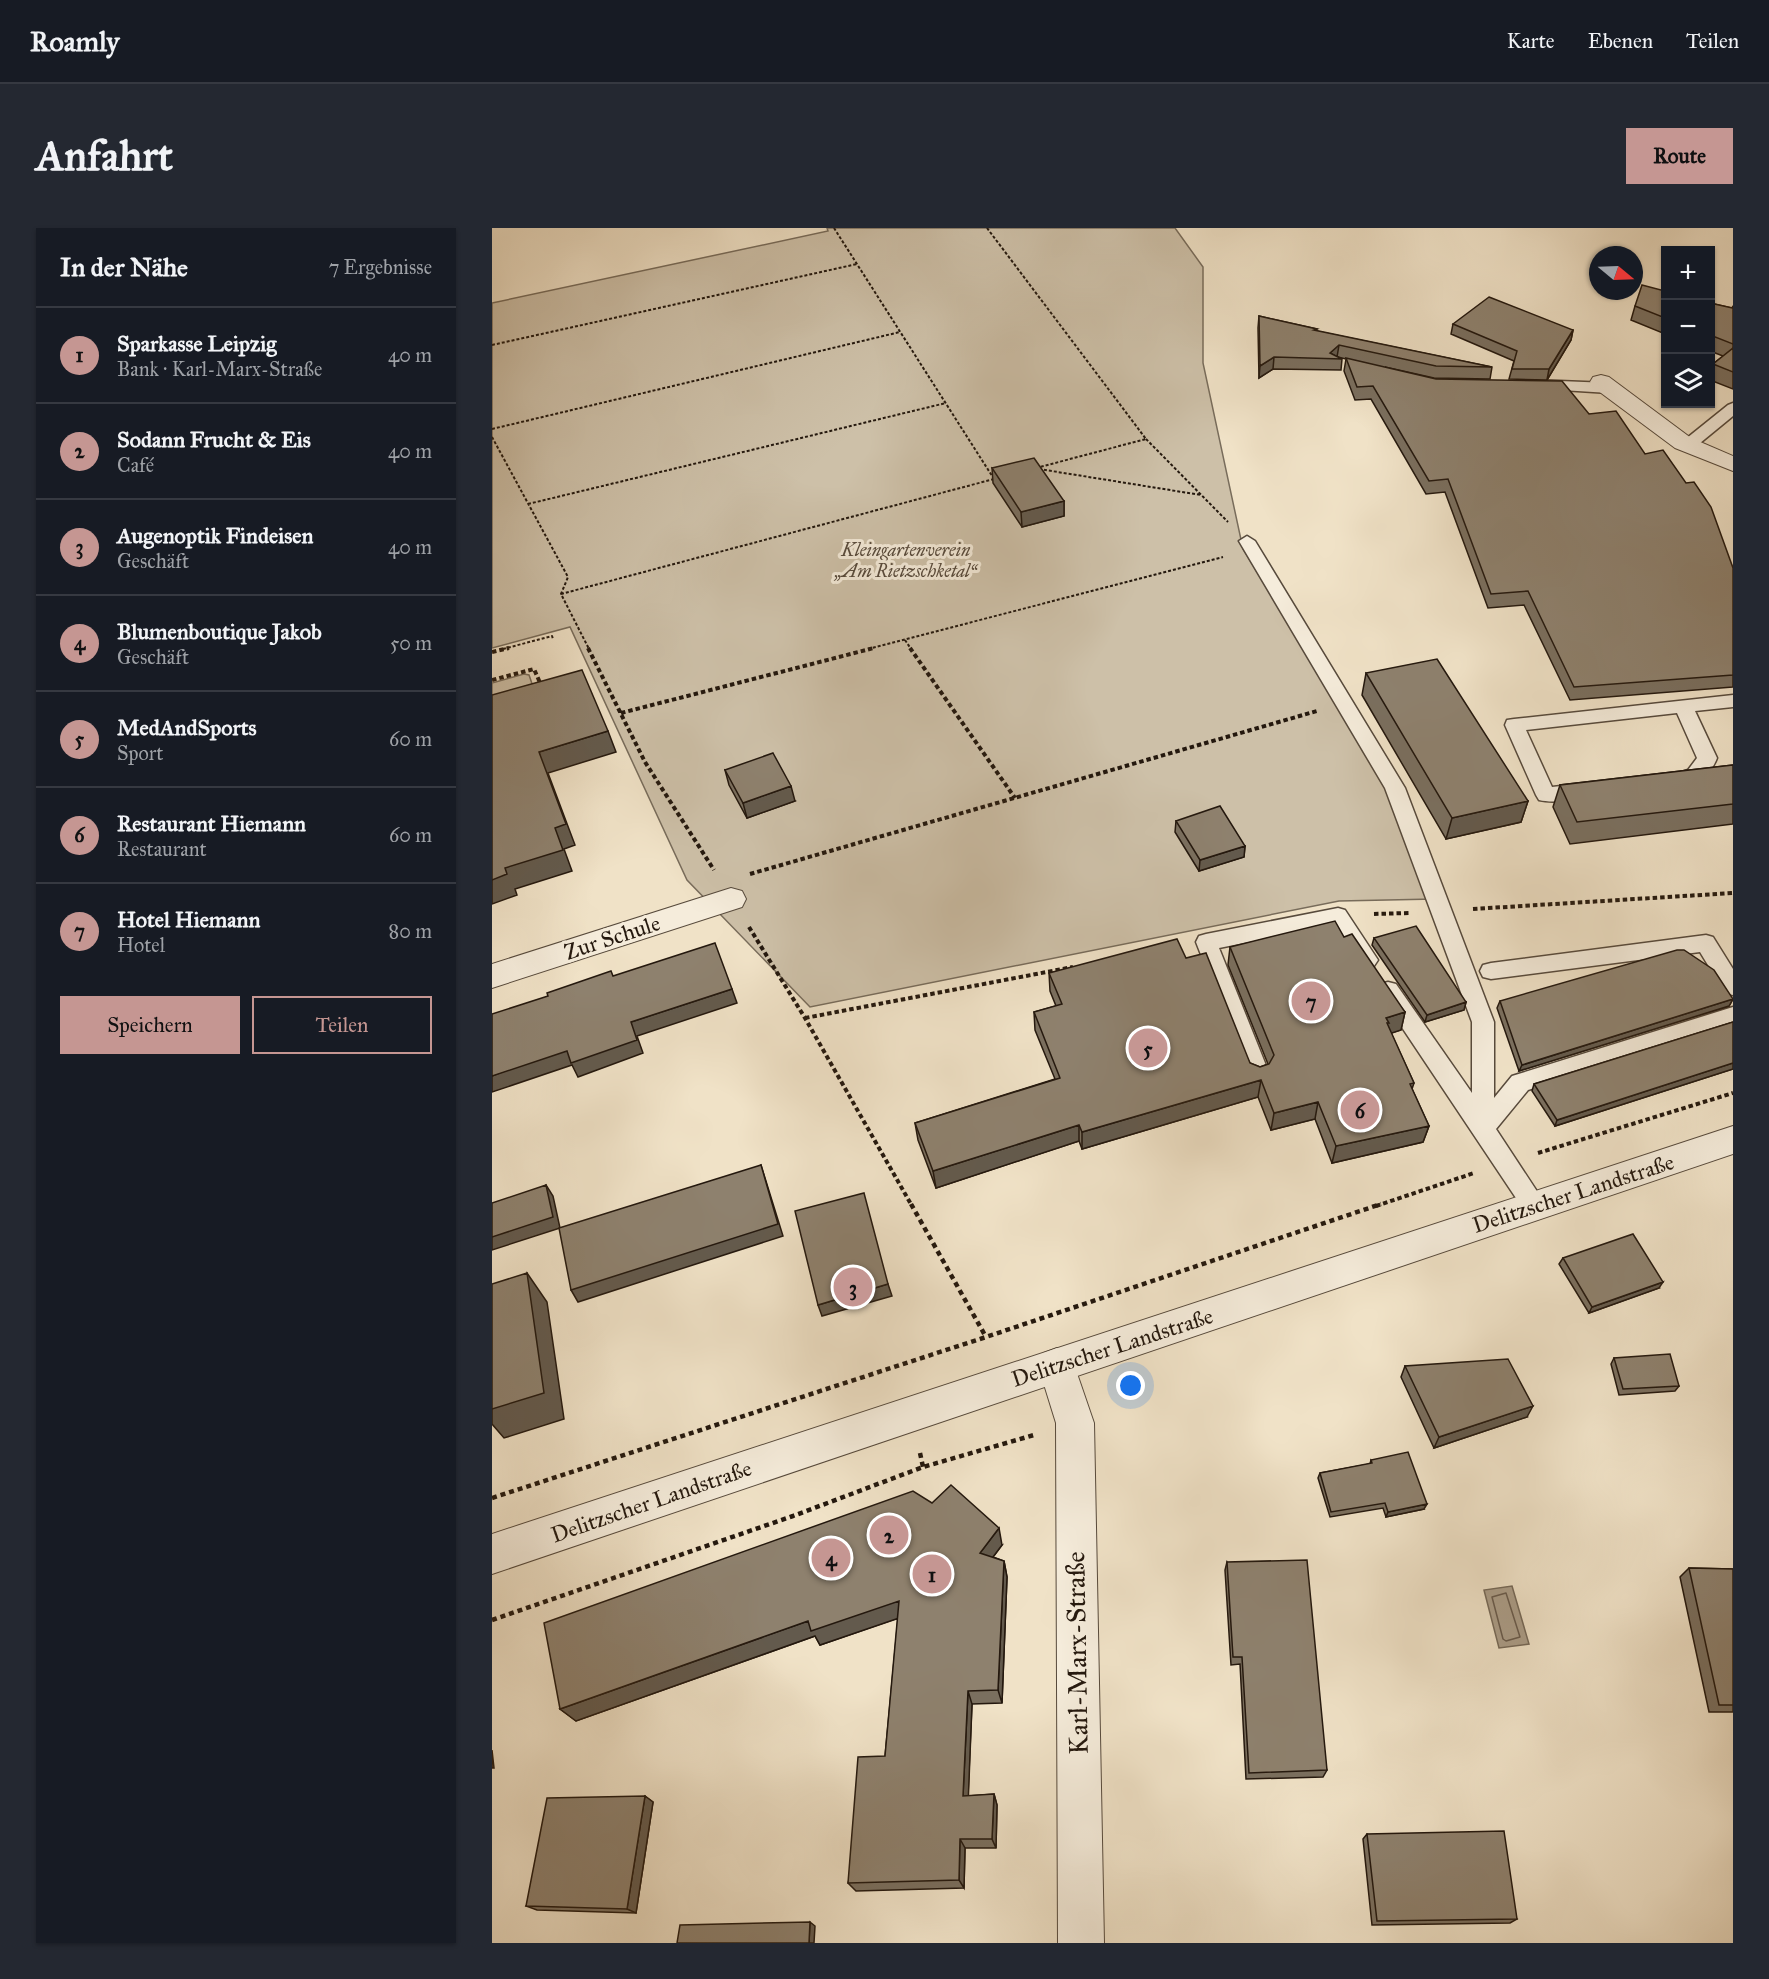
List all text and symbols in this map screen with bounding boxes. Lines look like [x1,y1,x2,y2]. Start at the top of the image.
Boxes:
text: Roamly [30,24,119,59]
text: Karte [1507,28,1555,54]
text: Ebenen [1588,28,1653,54]
text: Teilen [1686,28,1739,54]
button: Route [1626,128,1733,184]
text: Anfahrt [36,130,173,182]
north arrow [1589,246,1643,300]
map controls [1661,246,1715,408]
button: + [1661,246,1715,300]
text: In der Nähe [60,251,188,283]
text: 7 Ergebnisse [329,255,432,279]
button: − [1661,300,1715,354]
text: Sparkasse Leipzig [117,330,276,357]
text: 1 [76,343,83,367]
text: 40 m [388,343,432,367]
button: layers [1661,354,1715,408]
text: Bank · Karl-Marx-Straße [117,357,322,381]
text: Sodann Frucht & Eis [117,426,311,453]
text: 2 [75,439,84,463]
text: 40 m [388,439,432,463]
text: Café [117,453,154,477]
text: Augenoptik Findeisen [117,522,313,549]
text: 3 [76,535,84,559]
text: 40 m [388,535,432,559]
park label: Kleingartenverein „Am Rietzschketal“ [833,539,979,582]
text: Geschäft [117,549,189,573]
text: Blumenboutique Jakob [117,618,322,645]
text: 4 [74,631,85,655]
text: 50 m [390,631,432,655]
text: Geschäft [117,645,189,669]
text: MedAndSports [117,714,256,741]
text: 5 [75,727,84,751]
text: 60 m [389,727,432,751]
text: Sport [117,741,163,765]
text: Restaurant Hiemann [117,810,306,837]
text: 6 [74,823,85,847]
text: 60 m [389,823,432,847]
text: Restaurant [117,837,207,861]
text: Hotel Hiemann [117,906,260,933]
street label: Zur Schule [561,909,664,966]
text: 7 [74,919,85,943]
text: 80 m [389,919,432,943]
text: Hotel [117,933,165,957]
pin: 7 [1292,978,1330,1024]
button: Speichern [60,996,240,1054]
button: Teilen [252,996,432,1054]
pin: 5 [1128,1026,1168,1070]
pin: 6 [1340,1088,1380,1132]
street label: Delitzscher Landstraße [1469,1148,1677,1239]
pin: 3 [834,1264,872,1310]
street label: Delitzscher Landstraße [1008,1302,1216,1393]
your location [1116,1371,1145,1400]
street label: Delitzscher Landstraße [547,1454,755,1548]
pin: 2 [870,1512,908,1558]
pin: 4 [812,1536,850,1580]
street label: Karl-Marx-Straße [1058,1551,1095,1755]
pin: 1 [912,1552,952,1596]

